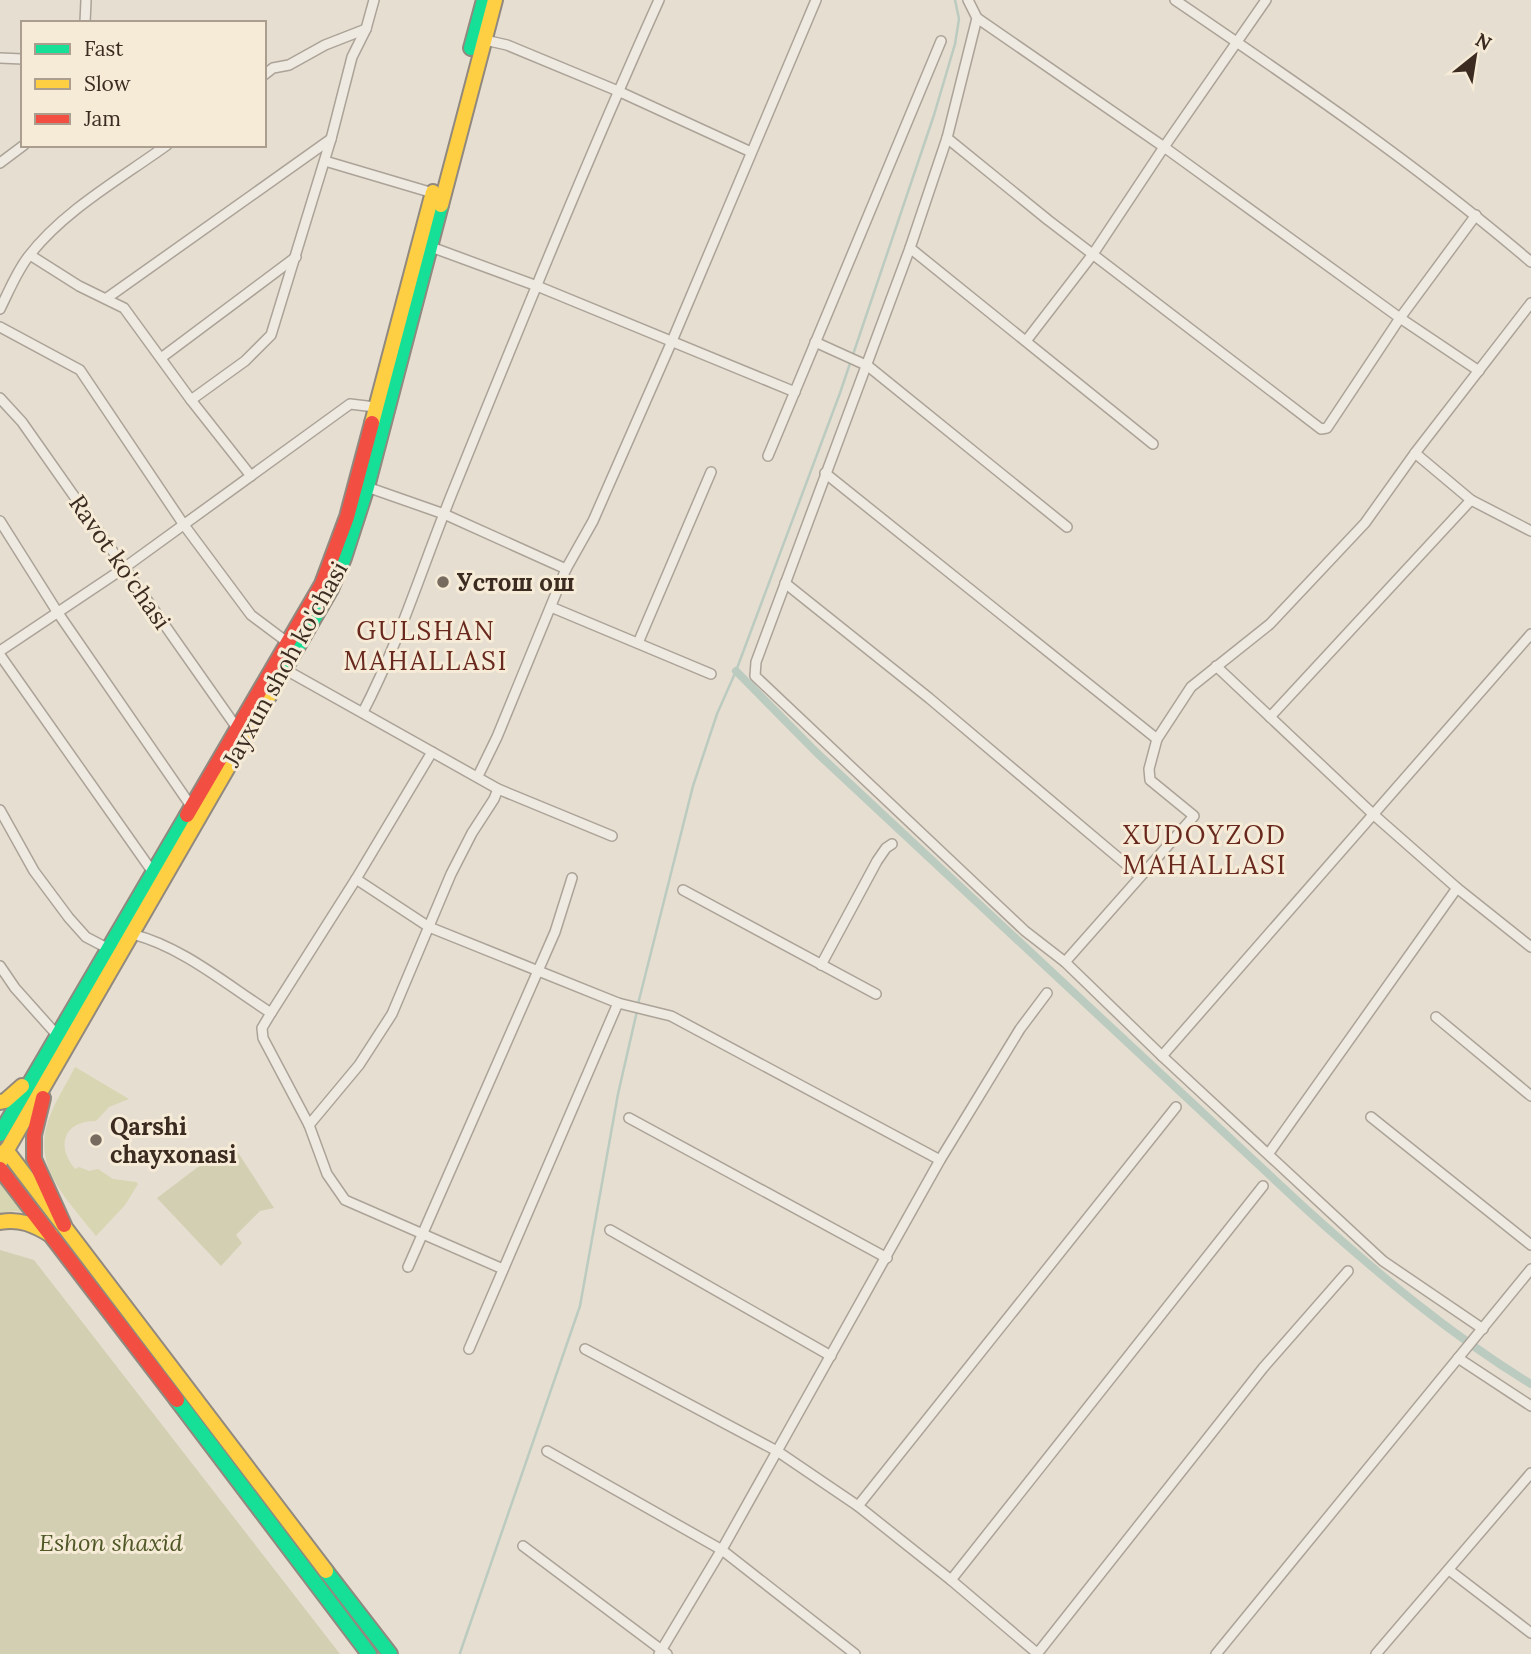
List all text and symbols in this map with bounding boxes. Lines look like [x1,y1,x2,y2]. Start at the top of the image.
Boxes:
legend [21,21,266,147]
north arrow [1440,21,1510,91]
text: N [1471,27,1496,55]
text: Fast [84,35,124,62]
text: Slow [84,70,131,97]
text: Jam [83,105,121,132]
street label: Ravot ko'chasi [62,489,178,635]
street label: Jayxun shoh ko'chasi [215,556,354,773]
place label: Устош ош [457,567,575,598]
marker: Устош ош [435,574,451,590]
district label: GULSHAN MAHALLASI [344,614,508,677]
district label: XUDOYZOD MAHALLASI [1123,818,1287,881]
place label: Qarshi chayxonasi [110,1111,237,1170]
marker: Qarshi chayxonasi [88,1132,104,1148]
park label: Eshon shaxid [39,1527,184,1558]

